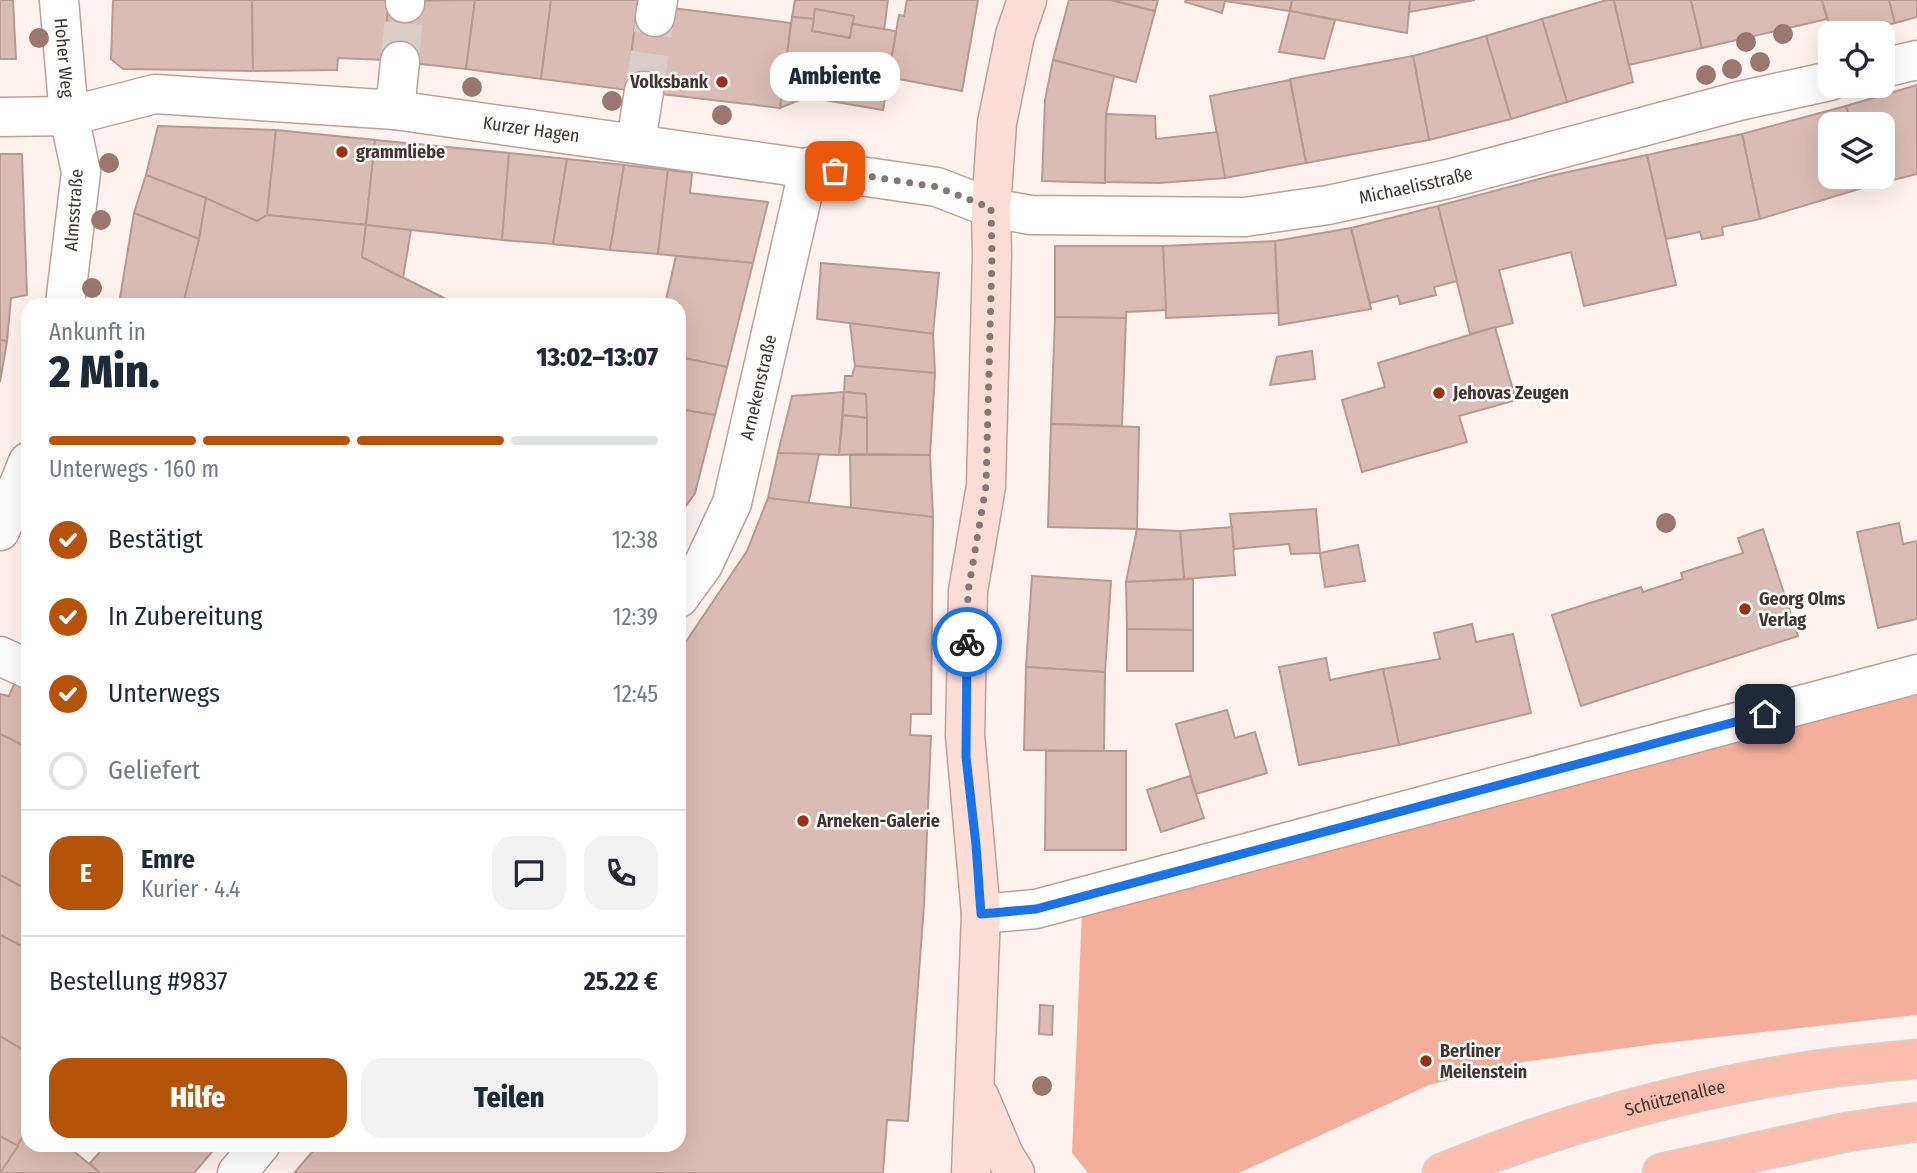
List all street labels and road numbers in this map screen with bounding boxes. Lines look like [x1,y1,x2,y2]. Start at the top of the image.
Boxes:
street label: Hoher Weg [50,17,78,99]
street label: Kurzer Hagen [482,112,581,147]
street label: Michaelisstraße [1357,162,1475,209]
street label: Almsstraße [60,168,88,252]
street label: Arnekenstraße [736,332,781,442]
street label: Schützenallee [1622,1075,1727,1121]

